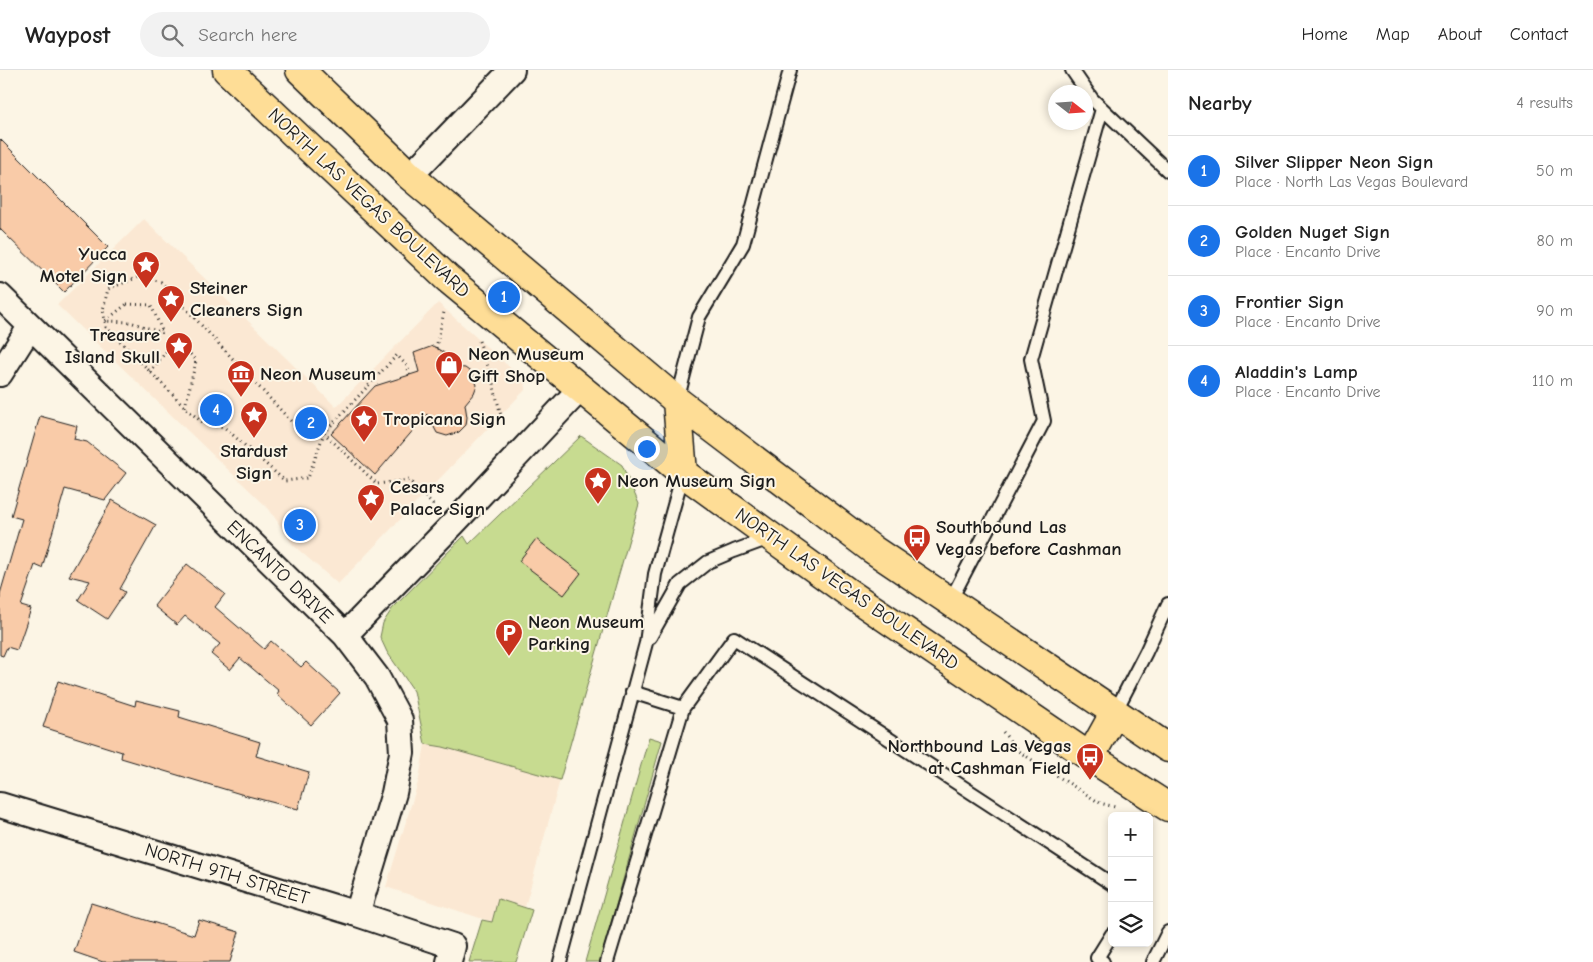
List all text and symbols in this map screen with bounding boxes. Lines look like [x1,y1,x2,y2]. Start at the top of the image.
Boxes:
search box [140,12,490,57]
text: Waypost [25,21,110,49]
icon: search [158,21,186,49]
text: Search here [198,24,297,46]
text: Home [1301,24,1348,45]
text: Map [1376,24,1410,45]
text: About [1438,24,1482,45]
text: Contact [1510,24,1568,45]
north arrow [1048,85,1093,130]
text: Nearby [1188,91,1252,115]
text: 4 results [1516,94,1573,112]
street label: NORTH LAS VEGAS BOULEVARD [264,104,474,302]
text: Silver Slipper Neon Sign [1235,151,1433,173]
text: 1 [1201,162,1207,180]
text: 50 m [1536,162,1573,180]
text: Place · North Las Vegas Boulevard [1235,173,1468,191]
text: Golden Nuget Sign [1235,221,1390,243]
text: 2 [1200,232,1208,250]
text: 80 m [1536,232,1573,250]
place label: Yucca Motel Sign [40,243,127,287]
text: Place · Encanto Drive [1235,243,1381,261]
place icon: Yucca Motel Sign [131,250,161,289]
place label: Steiner Cleaners Sign [190,277,303,321]
pin: 1 [488,278,520,316]
place icon: Steiner Cleaners Sign [156,284,186,323]
text: Frontier Sign [1235,291,1344,313]
text: 3 [1200,302,1208,320]
text: 90 m [1536,302,1573,320]
text: Place · Encanto Drive [1235,313,1381,331]
place label: Treasure Island Skull [65,324,160,368]
place icon: Treasure Island Skull [164,331,194,370]
place label: Neon Museum Gift Shop [468,343,584,387]
shop icon: Neon Museum Gift Shop [434,350,464,389]
museum icon: Neon Museum [226,359,256,398]
text: Aladdin's Lamp [1235,361,1358,383]
place label: Neon Museum [260,363,376,385]
text: 4 [1200,372,1208,390]
text: 110 m [1532,372,1573,390]
text: Place · Encanto Drive [1235,383,1381,401]
pin: 4 [200,391,232,429]
place icon: Stardust Sign [239,400,269,439]
pin: 2 [295,404,327,442]
place icon: Tropicana Sign [349,404,379,443]
place label: Tropicana Sign [383,408,506,430]
your location [634,436,660,462]
place label: Stardust Sign [221,440,288,484]
place icon: Neon Museum Sign [583,466,613,505]
place label: Neon Museum Sign [617,470,776,492]
place label: Cesars Palace Sign [390,476,485,520]
place icon: Cesars Palace Sign [356,483,386,522]
street label: NORTH LAS VEGAS BOULEVARD [731,503,963,675]
pin: 3 [284,506,316,544]
street label: ENCANTO DRIVE [222,516,338,628]
place label: Southbound Las Vegas before Cashman [936,516,1122,560]
bus stop icon: Southbound Las Vegas before Cashman [902,523,932,562]
place label: Neon Museum Parking [528,611,644,655]
parking icon: Neon Museum Parking [494,618,524,657]
place label: Northbound Las Vegas at Cashman Field [887,735,1071,779]
bus stop icon: Northbound Las Vegas at Cashman Field [1075,742,1105,781]
map controls [1108,812,1153,947]
button: + [1108,812,1153,857]
street label: NORTH 9TH STREET [142,839,312,909]
button: − [1108,857,1153,902]
button: layers [1108,902,1153,947]

